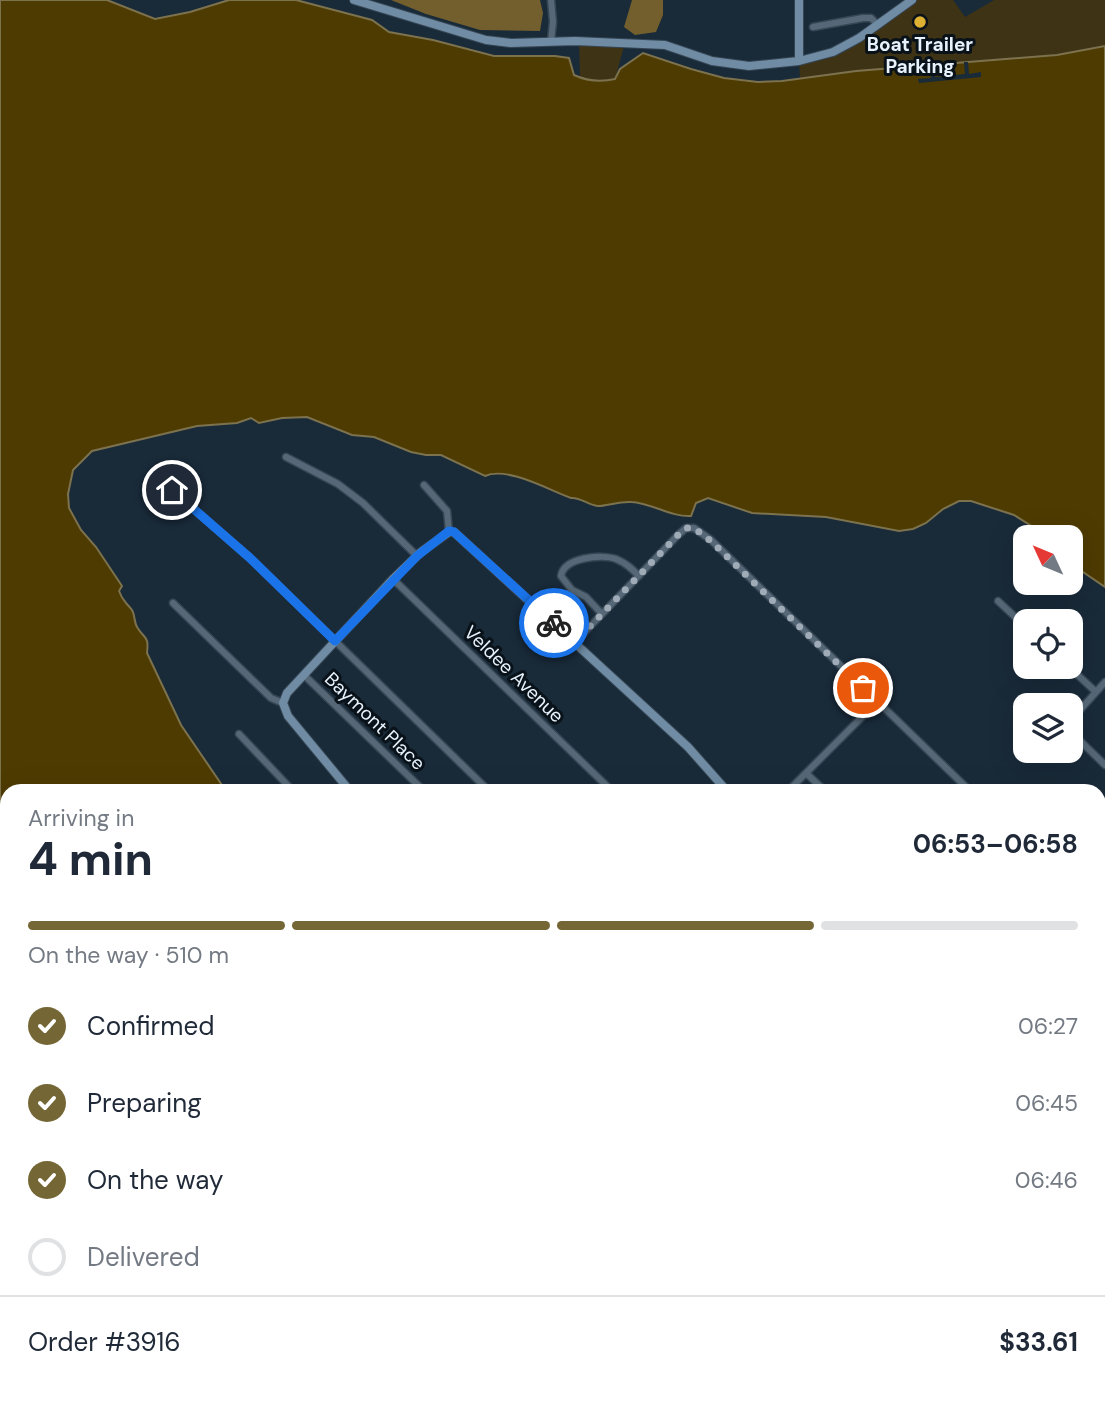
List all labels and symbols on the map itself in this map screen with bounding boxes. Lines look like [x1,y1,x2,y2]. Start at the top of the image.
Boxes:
marker: Boat Trailer Parking [912,14,928,30]
place label: Boat Trailer Parking [867,32,973,79]
pin [142,460,202,520]
north arrow [1013,525,1083,595]
courier [519,588,589,658]
street label: Veldee Avenue [459,620,569,728]
pin [833,658,893,718]
street label: Baymont Place [319,667,431,775]

